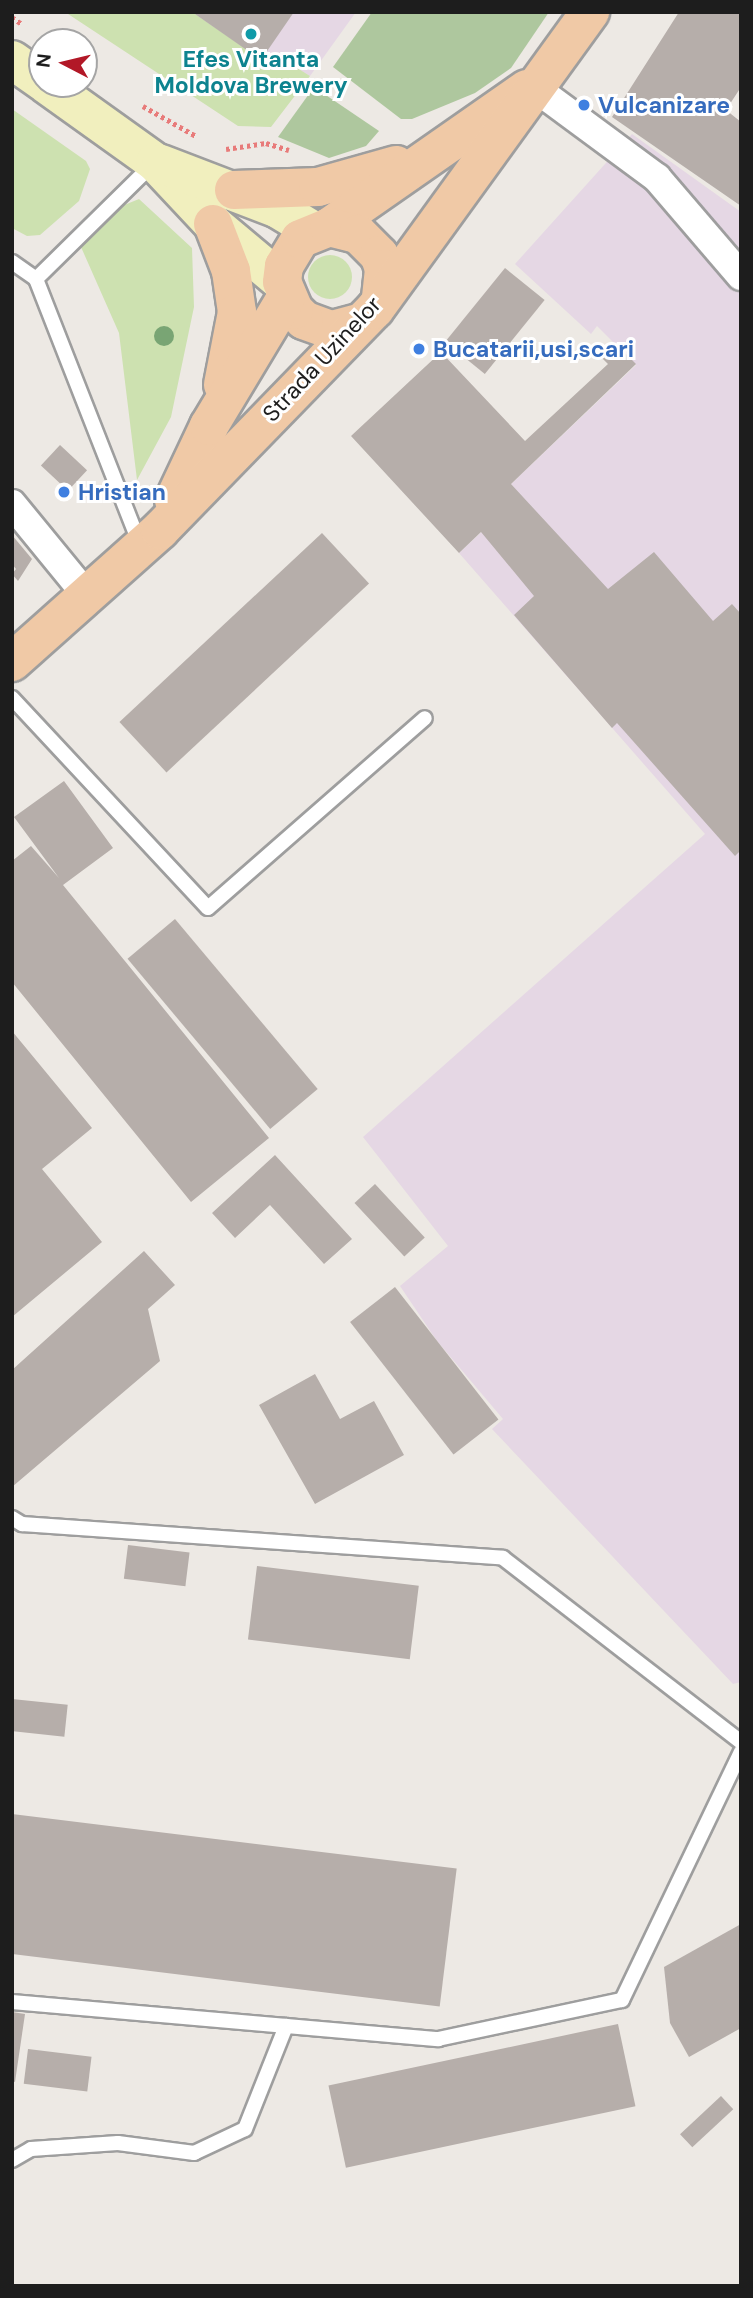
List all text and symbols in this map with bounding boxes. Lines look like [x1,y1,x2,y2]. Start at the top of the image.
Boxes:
marker: Efes Vitanta Moldova Brewery [243,26,259,42]
north arrow [28,28,98,98]
place label: Efes Vitanta Moldova Brewery [154,45,348,99]
text: N [30,52,57,69]
place label: Vulcanizare [598,91,730,119]
marker: Vulcanizare [576,97,592,113]
street label: Strada Uzinelor [257,291,387,427]
place label: Bucatarii,usi,scari [433,335,634,363]
marker: Bucatarii,usi,scari [411,341,427,357]
place label: Hristian [78,478,166,506]
marker: Hristian [56,484,72,500]

